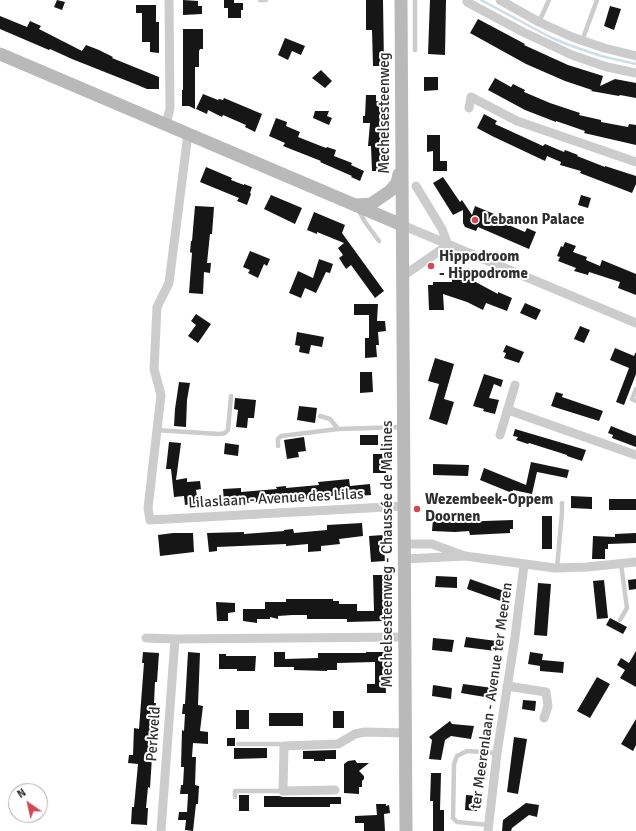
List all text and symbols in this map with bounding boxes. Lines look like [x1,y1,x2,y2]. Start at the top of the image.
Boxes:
street label: Mechelsesteenweg [376,52,394,174]
place label: Lebanon Palace [483,211,584,229]
marker: Lebanon Palace [470,215,480,225]
place label: Hippodroom - Hippodrome [439,248,528,283]
marker: Hippodroom - Hippodrome [426,261,436,271]
street label: Mechelsesteenweg - Chaussée de Malines [379,421,397,687]
street label: Lilaslaan - Avenue des Lilas [188,485,364,513]
place label: Wezembeek-Oppem Doornen [425,491,553,526]
marker: Wezembeek-Oppem Doornen [412,504,422,514]
street label: ter Meerenlaan - Avenue ter Meeren [467,581,517,811]
street label: Perkveld [143,706,165,762]
north arrow [8,783,48,823]
text: N [15,786,28,801]

